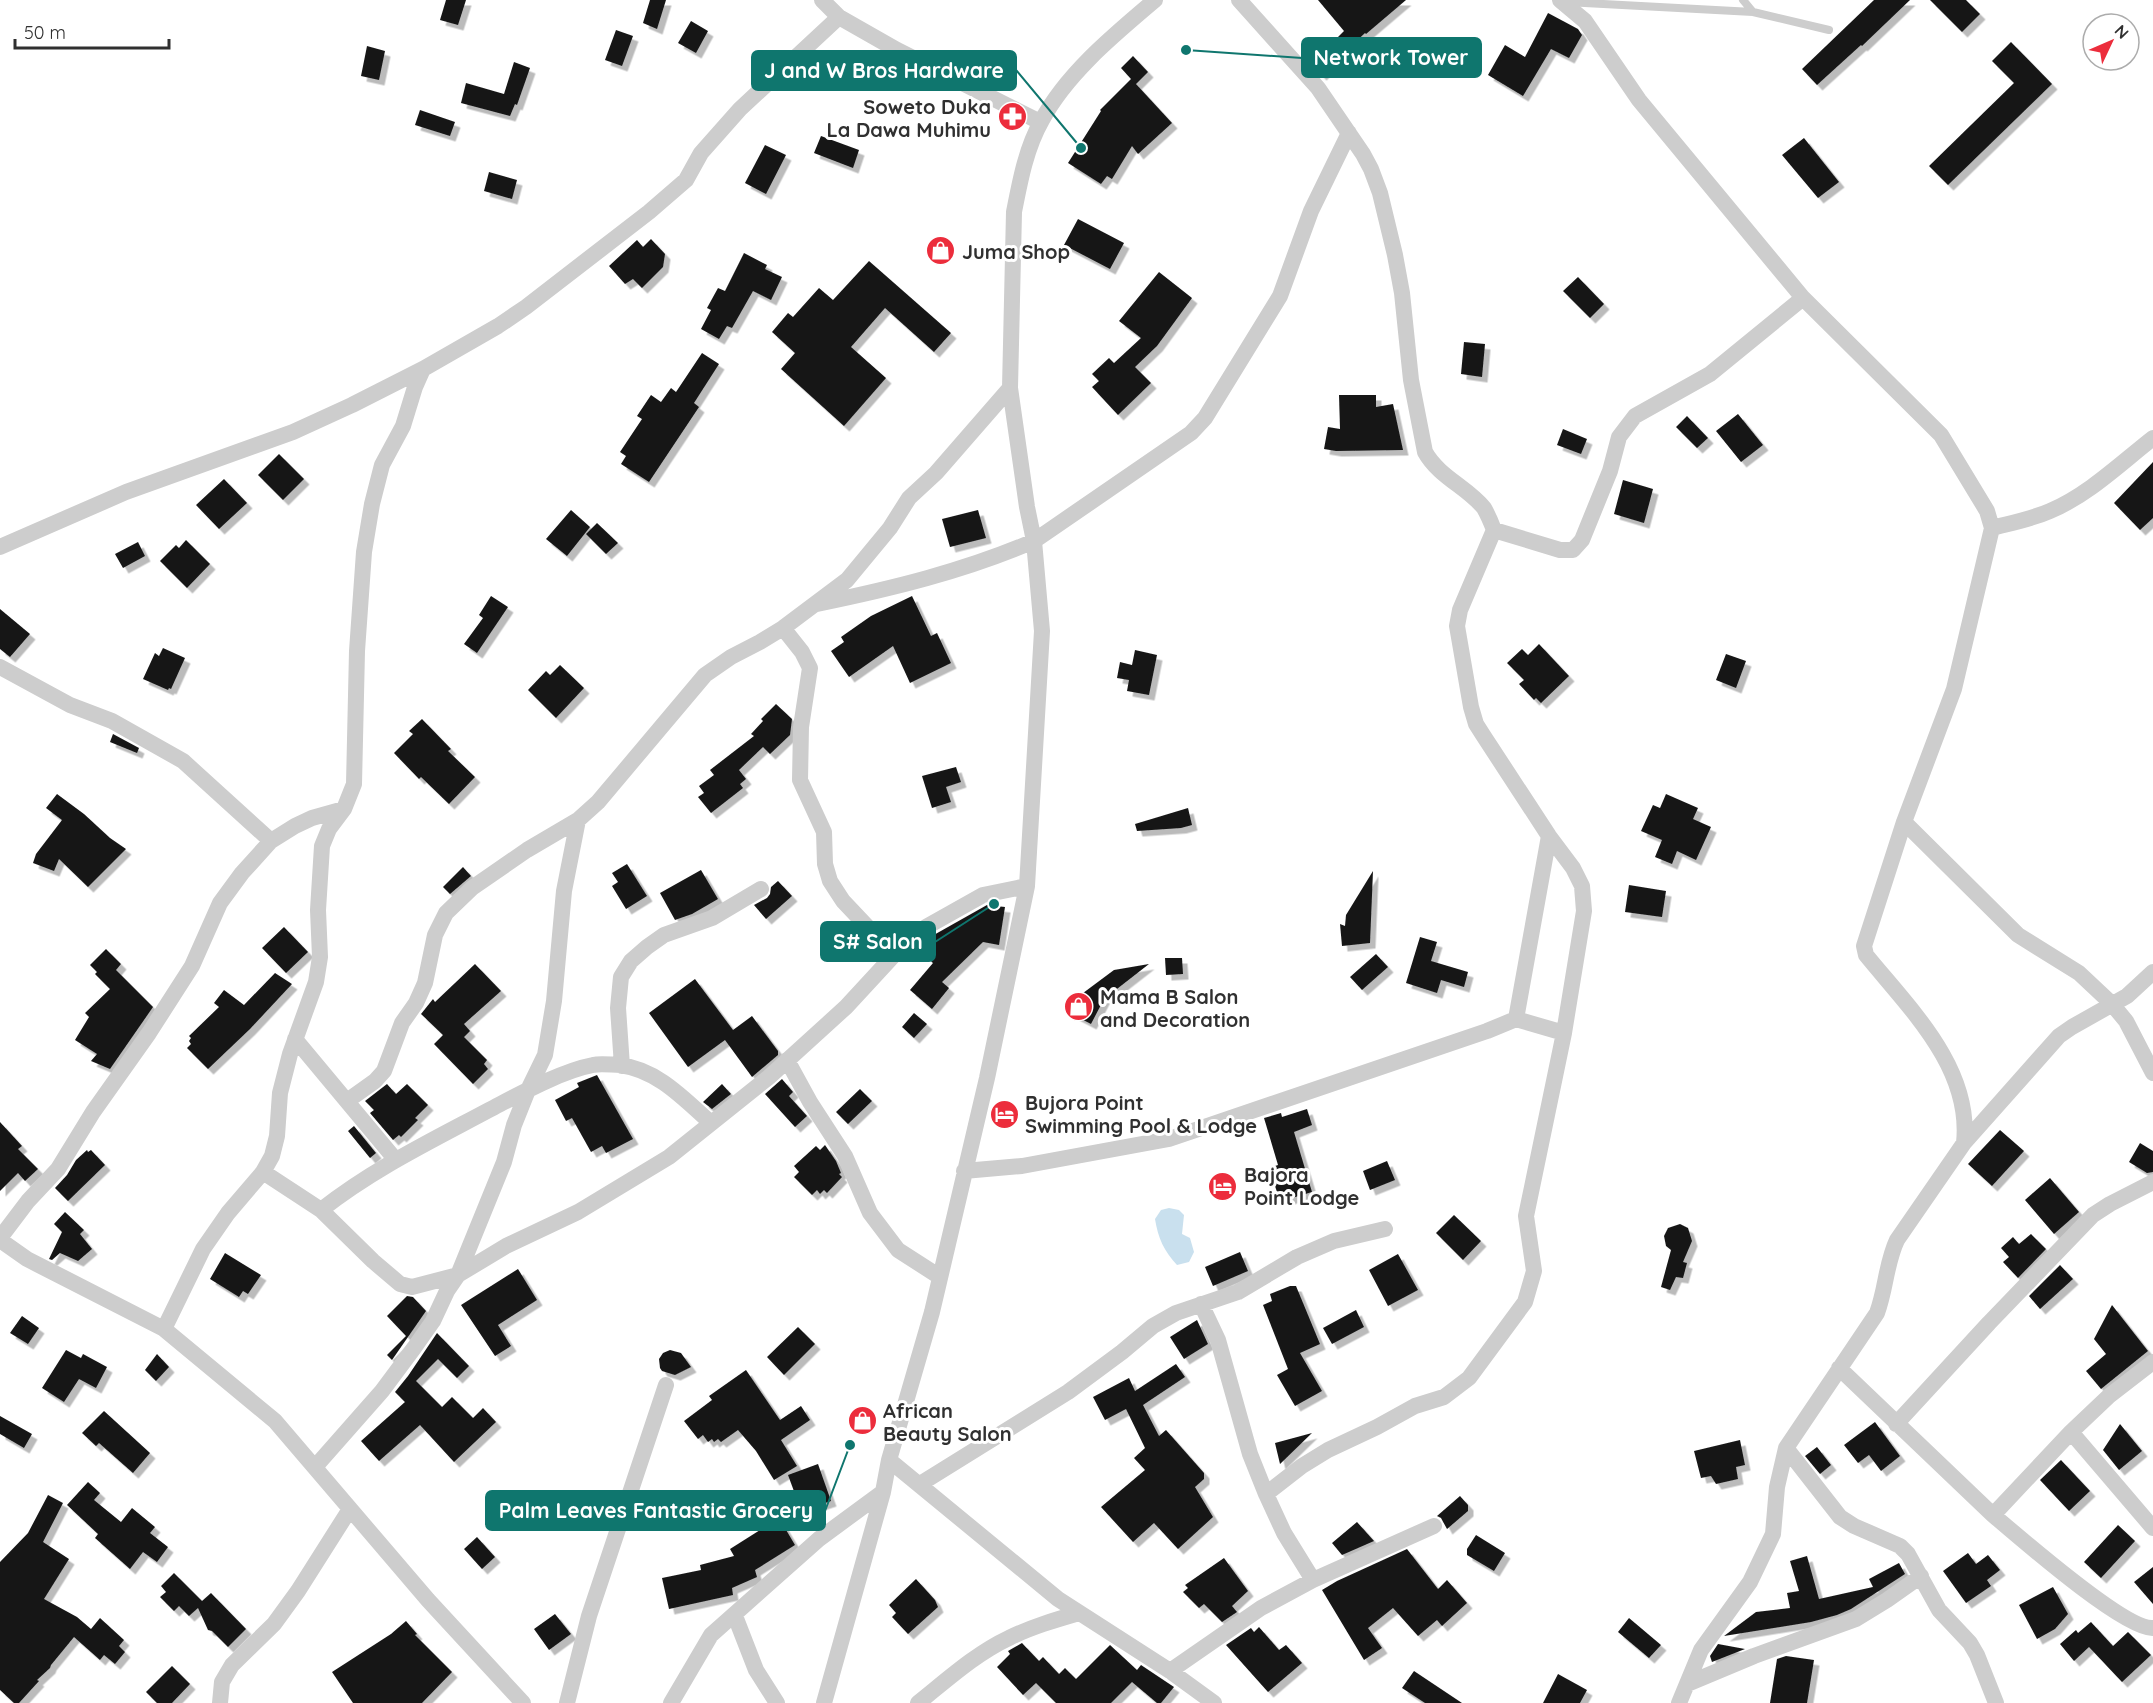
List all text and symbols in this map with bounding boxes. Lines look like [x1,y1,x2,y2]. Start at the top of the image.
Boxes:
scale bar [15,12,170,50]
north arrow [2081,12,2141,72]
text: N [2111,20,2133,43]
text: 50 m [24,21,66,44]
callout: Network Tower [1302,38,1481,77]
text: Network Tower [1314,44,1468,70]
callout: J and W Bros Hardware [752,51,1016,90]
text: J and W Bros Hardware [764,57,1004,83]
place label: Soweto Duka La Dawa Muhimu [827,94,991,142]
pharmacy icon: Soweto Duka La Dawa Muhimu [996,101,1028,133]
shop icon: Juma Shop [925,235,957,267]
place label: Juma Shop [962,239,1070,264]
callout: S# Salon [821,922,935,961]
text: S# Salon [833,928,923,954]
place label: Mama B Salon and Decoration [1100,984,1250,1032]
shop icon: Mama B Salon and Decoration [1063,991,1095,1023]
place label: Bujora Point Swimming Pool & Lodge [1025,1090,1257,1138]
hotel icon: Bujora Point Swimming Pool & Lodge [988,1098,1020,1130]
place label: Bajora Point Lodge [1244,1162,1359,1210]
hotel icon: Bajora Point Lodge [1207,1170,1239,1202]
place label: African Beauty Salon [883,1398,1012,1446]
shop icon: African Beauty Salon [846,1405,878,1437]
callout: Palm Leaves Fantastic Grocery [486,1491,825,1530]
text: Palm Leaves Fantastic Grocery [499,1497,813,1523]

